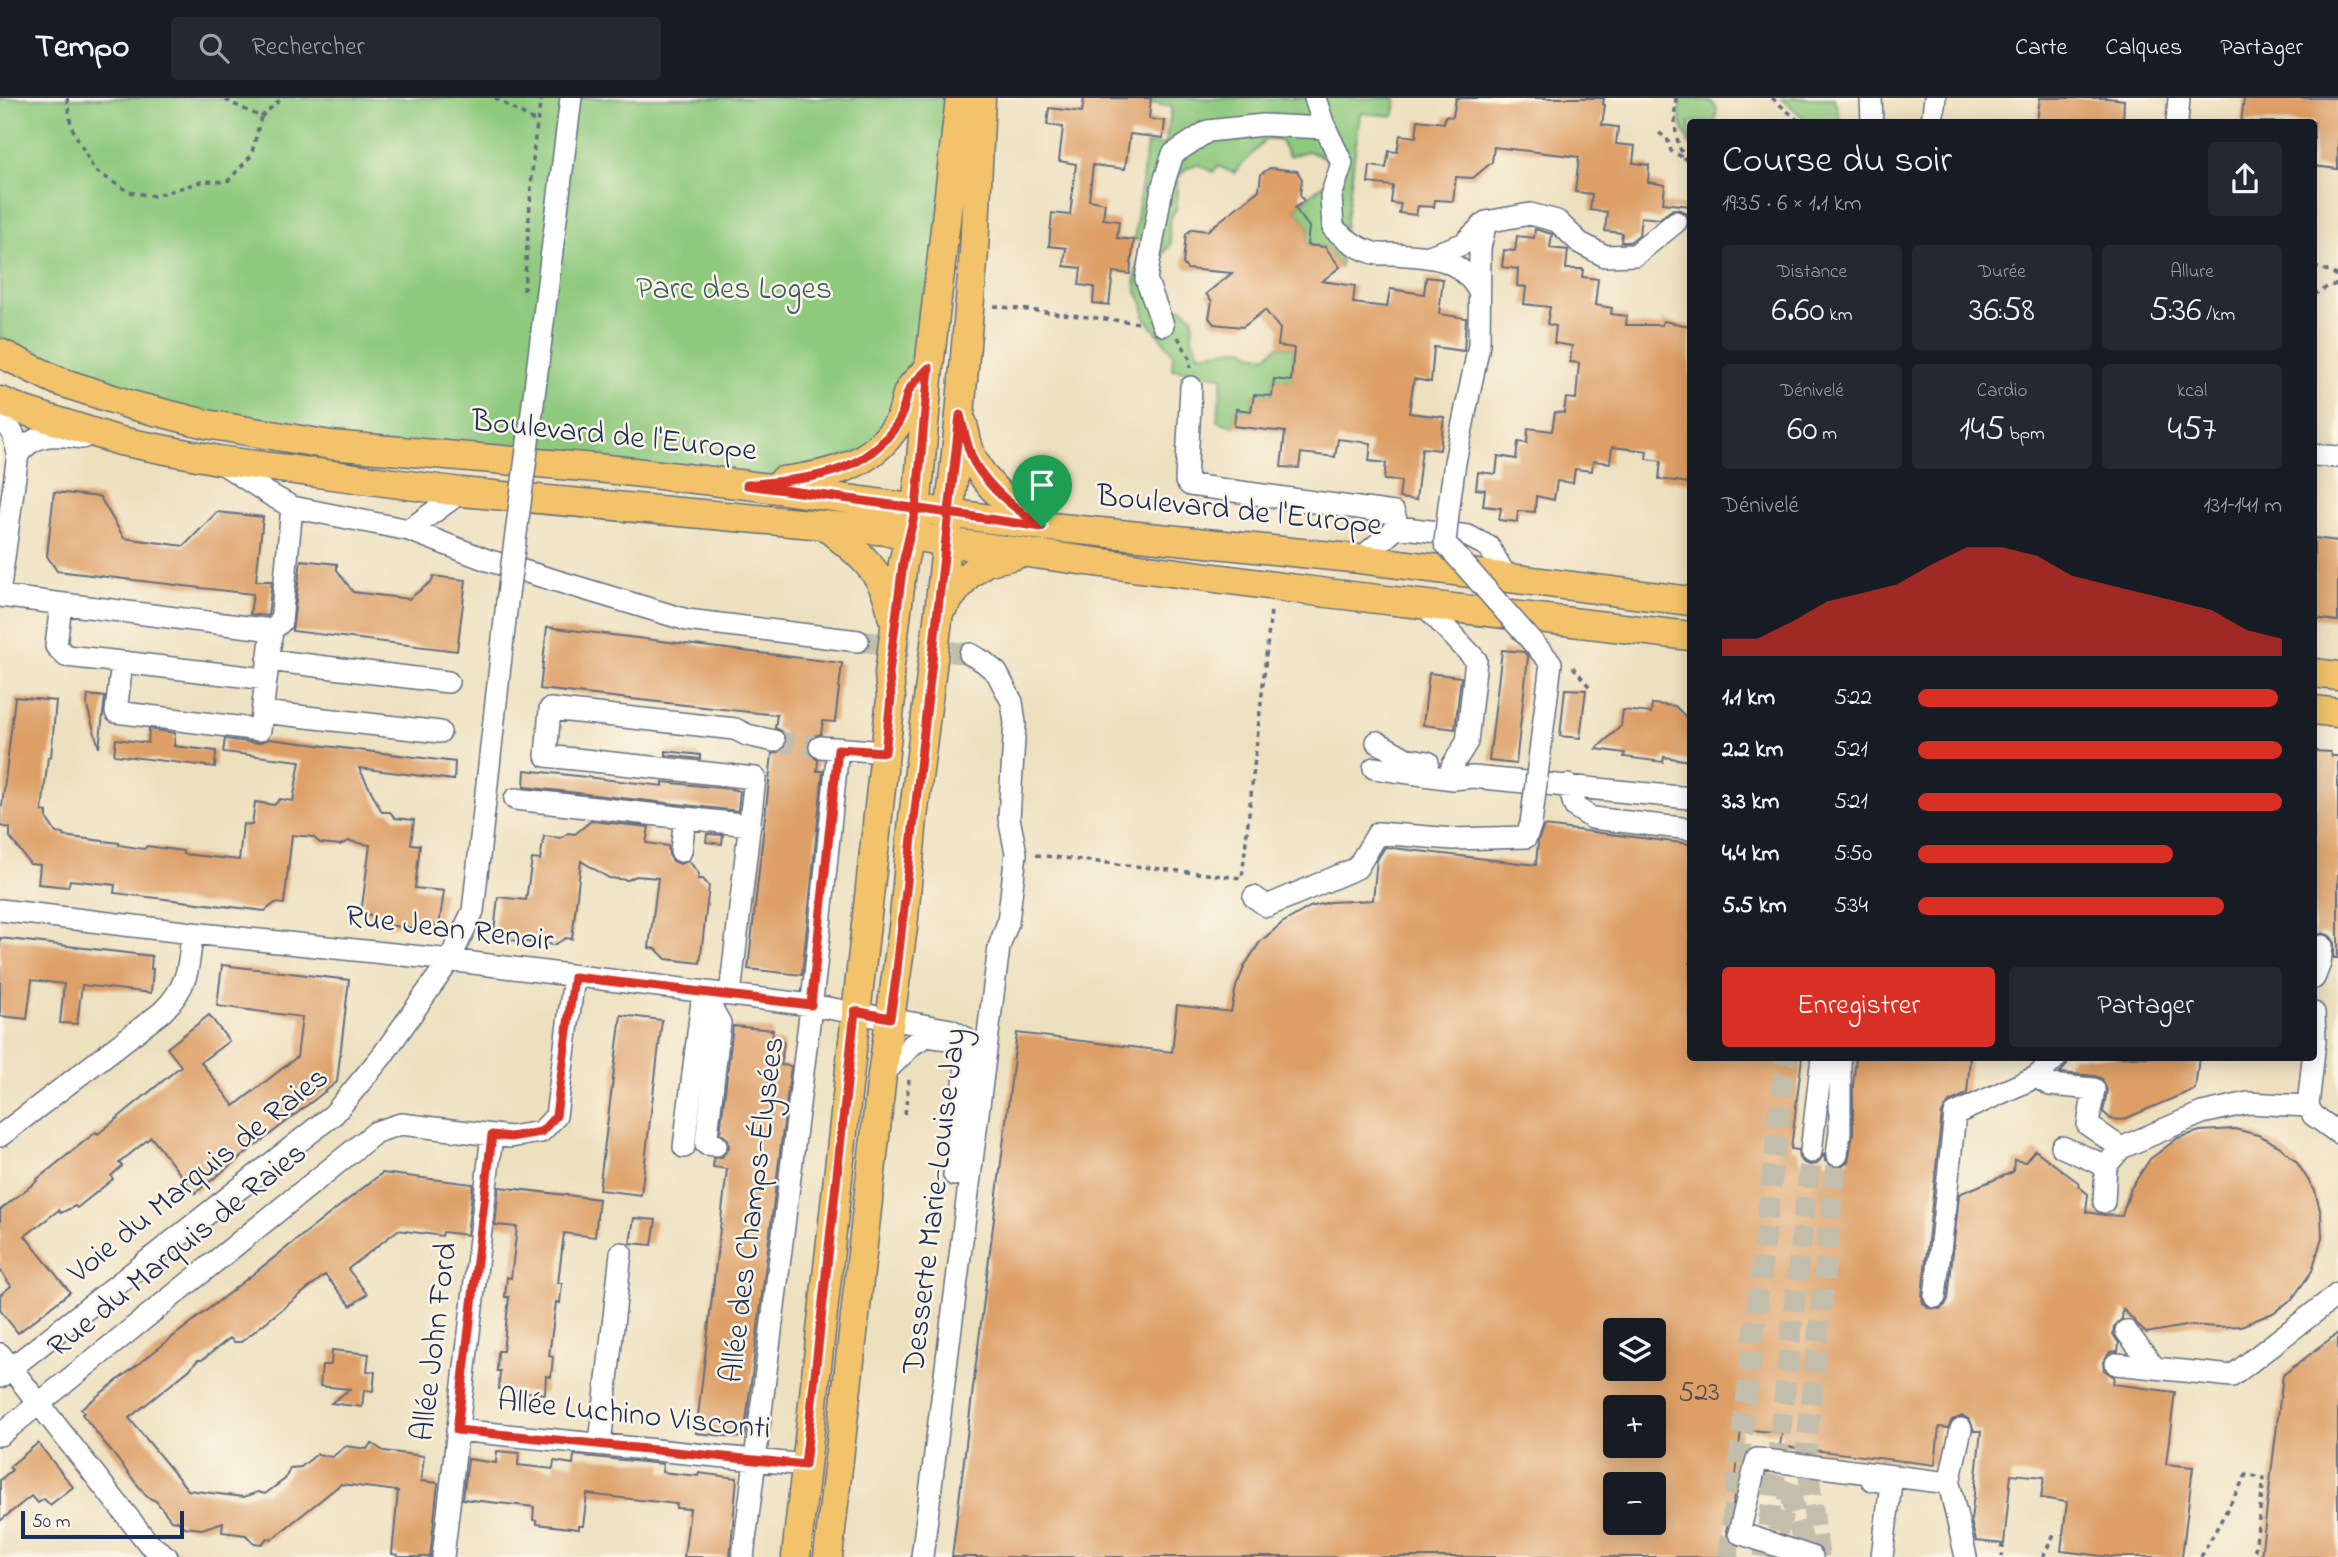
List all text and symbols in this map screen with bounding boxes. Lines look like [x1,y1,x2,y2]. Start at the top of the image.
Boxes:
search box [171,17,661,80]
text: Tempo [35,24,129,72]
icon: search [195,29,233,67]
text: Rechercher [251,29,365,67]
text: Carte [2015,31,2067,66]
text: Calques [2105,31,2182,66]
text: Partager [2220,31,2303,66]
text: Course du soir [1722,134,1952,190]
button: share [2208,142,2282,216]
text: 19:35 · 6 × 1.1 km [1722,188,1862,221]
text: Distance [1777,259,1847,286]
text: Durée [1978,259,2026,286]
text: Allure [2170,259,2214,286]
park label: Parc des Loges [636,267,832,314]
text: 6.60 [1772,286,1825,337]
text: 36:58 [1969,286,2035,337]
text: 5:36 [2149,286,2202,337]
text: km [1825,302,1852,329]
text: /km [2202,302,2235,329]
text: Dénivelé [1780,378,1844,405]
text: Cardio [1977,378,2027,405]
text: kcal [2177,378,2207,405]
street label: Boulevard de l'Europe [468,399,760,475]
text: 60 [1787,405,1818,456]
text: 145 [1959,405,2005,456]
text: 457 [2168,405,2216,456]
text: m [1818,421,1837,448]
text: bpm [2005,421,2045,448]
pin [1012,455,1072,527]
icon: arrive [1023,466,1061,504]
street label: Boulevard de l'Europe [1093,474,1385,550]
text: Dénivelé [1722,490,1799,523]
text: 131–141 m [2204,490,2282,523]
text: 1.1 km [1722,682,1775,715]
text: 5:22 [1834,682,1872,715]
text: 2.2 km [1722,734,1783,767]
text: 5:21 [1834,734,1868,767]
text: 3.3 km [1722,786,1779,819]
text: 5:21 [1834,786,1868,819]
text: 4.4 km [1722,838,1779,871]
text: 5:50 [1834,838,1872,871]
text: 5.5 km [1722,890,1787,923]
text: 5:34 [1834,890,1868,923]
street label: Rue Jean Renoir [342,894,556,966]
button: Enregistrer [1722,967,1995,1047]
button: Partager [2009,967,2282,1047]
street label: Desserte Marie-Louise Jay [891,1025,981,1378]
street label: Allée des Champs-Élysées [709,1034,799,1386]
street label: Voie du Marquis de Raies [58,1056,340,1297]
street label: Rue du Marquis de Raies [38,1131,318,1371]
street label: Allée John Ford [400,1240,472,1444]
map controls [1603,1318,1666,1535]
button: layers [1603,1318,1666,1381]
house number: 523 [1678,1373,1720,1414]
street label: Allée Luchino Visconti [495,1378,773,1454]
button: + [1603,1395,1666,1458]
button: − [1603,1472,1666,1535]
scale bar [21,1508,184,1540]
text: 50 m [32,1509,71,1536]

